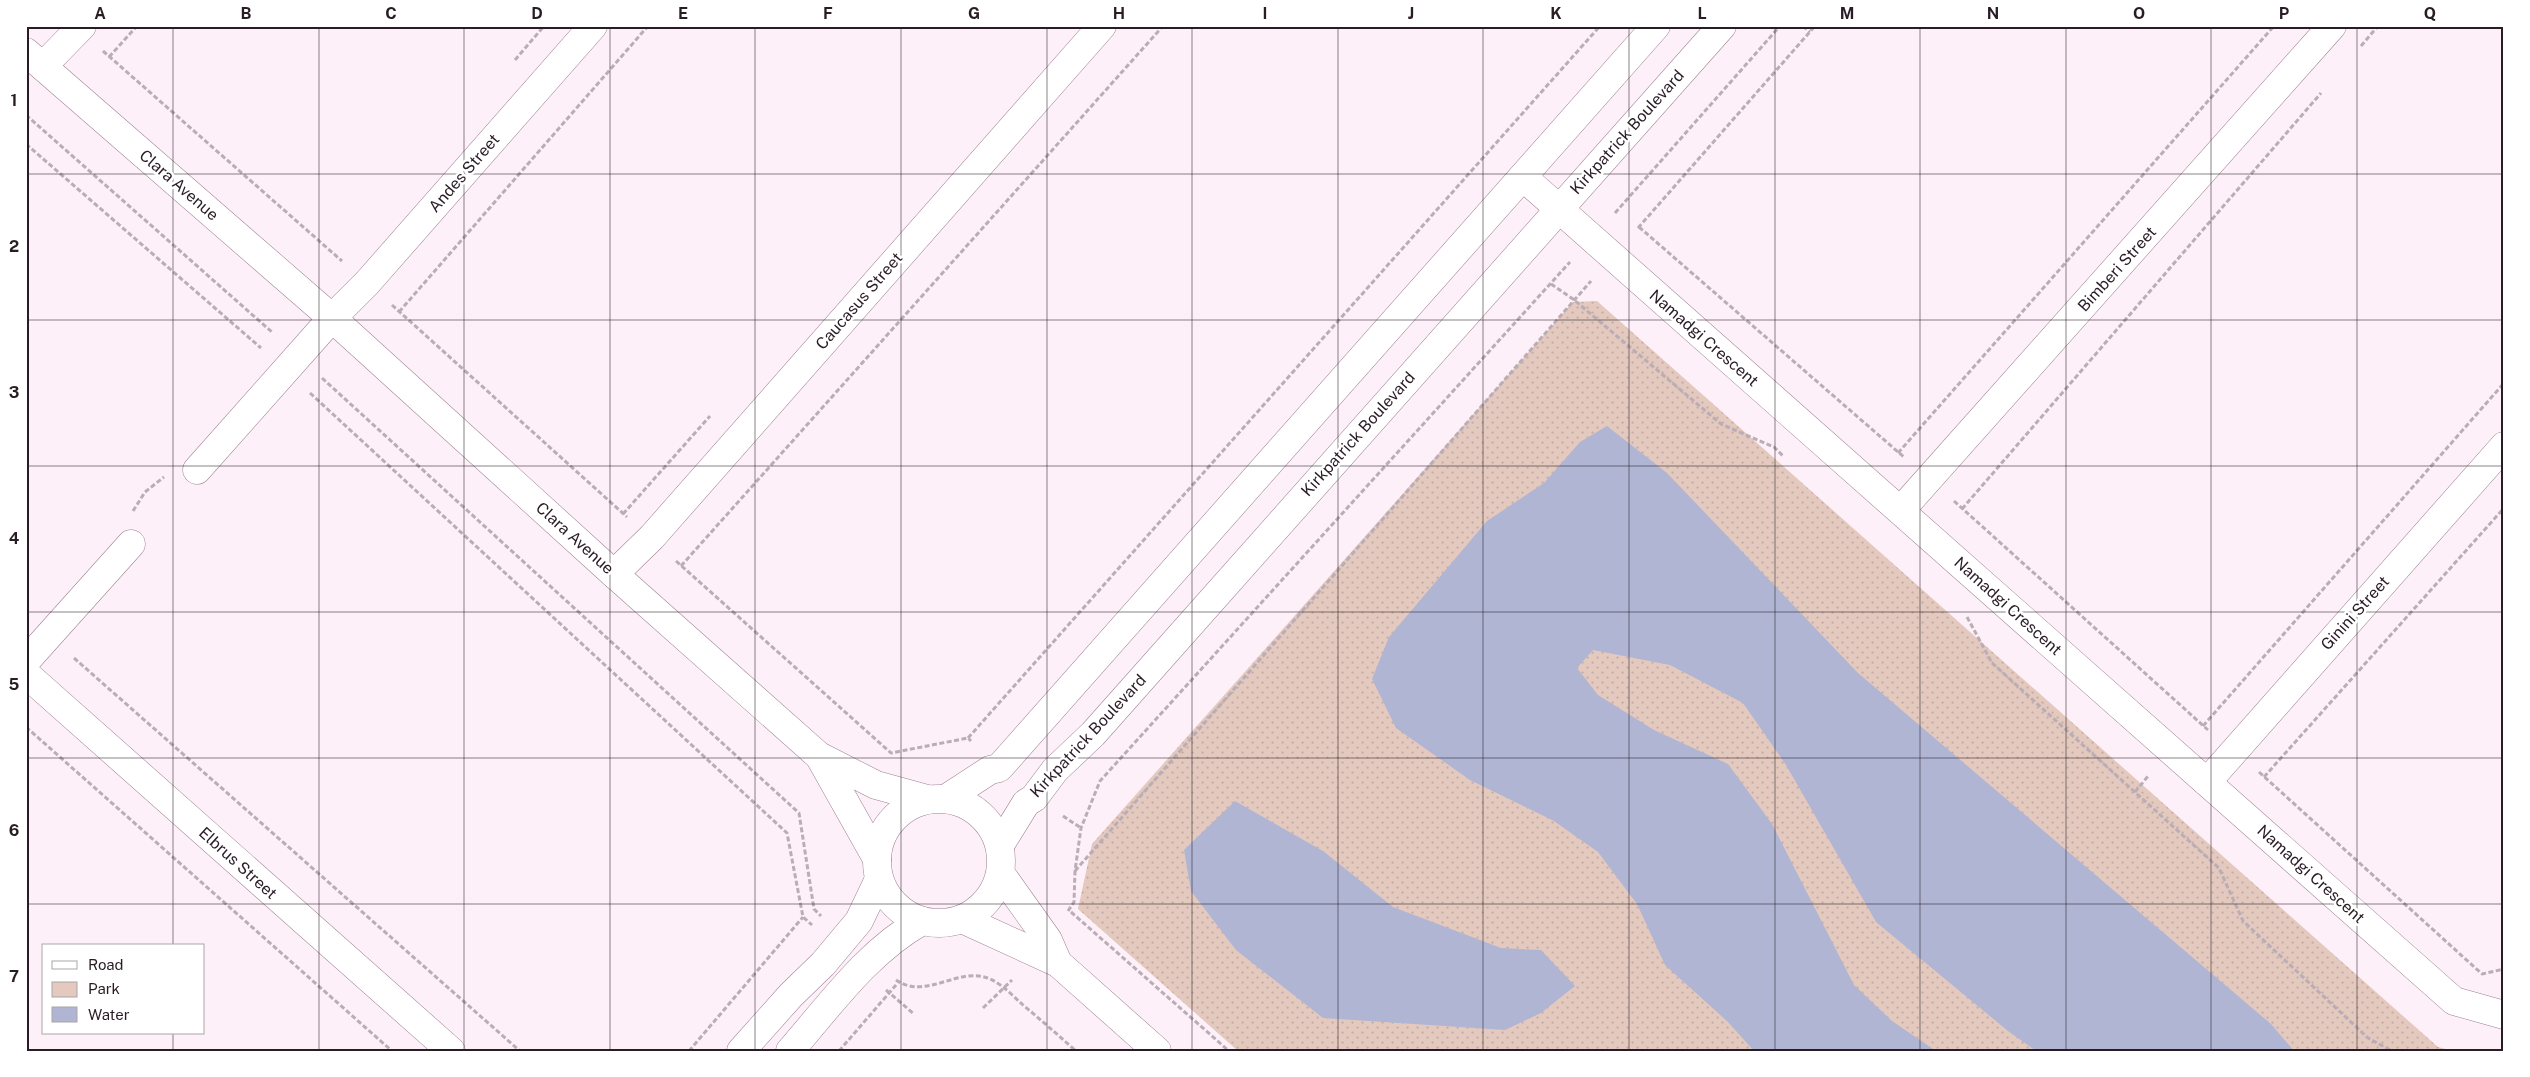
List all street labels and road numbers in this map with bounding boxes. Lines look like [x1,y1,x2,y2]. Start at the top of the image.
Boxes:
street label: Kirkpatrick Boulevard [1566,66,1688,198]
street label: Andes Street [425,130,503,216]
street label: Clara Avenue [136,146,222,224]
street label: Bimberi Street [2074,222,2160,316]
street label: Caucasus Street [812,249,906,353]
street label: Namadgi Crescent [1646,286,1762,390]
street label: Kirkpatrick Boulevard [1297,368,1419,500]
street label: Clara Avenue [532,498,618,578]
street label: Namadgi Crescent [1950,553,2066,659]
street label: Ginini Street [2317,572,2393,654]
street label: Kirkpatrick Boulevard [1026,671,1150,801]
street label: Namadgi Crescent [2253,821,2369,927]
street label: Elbrus Street [195,823,281,903]

